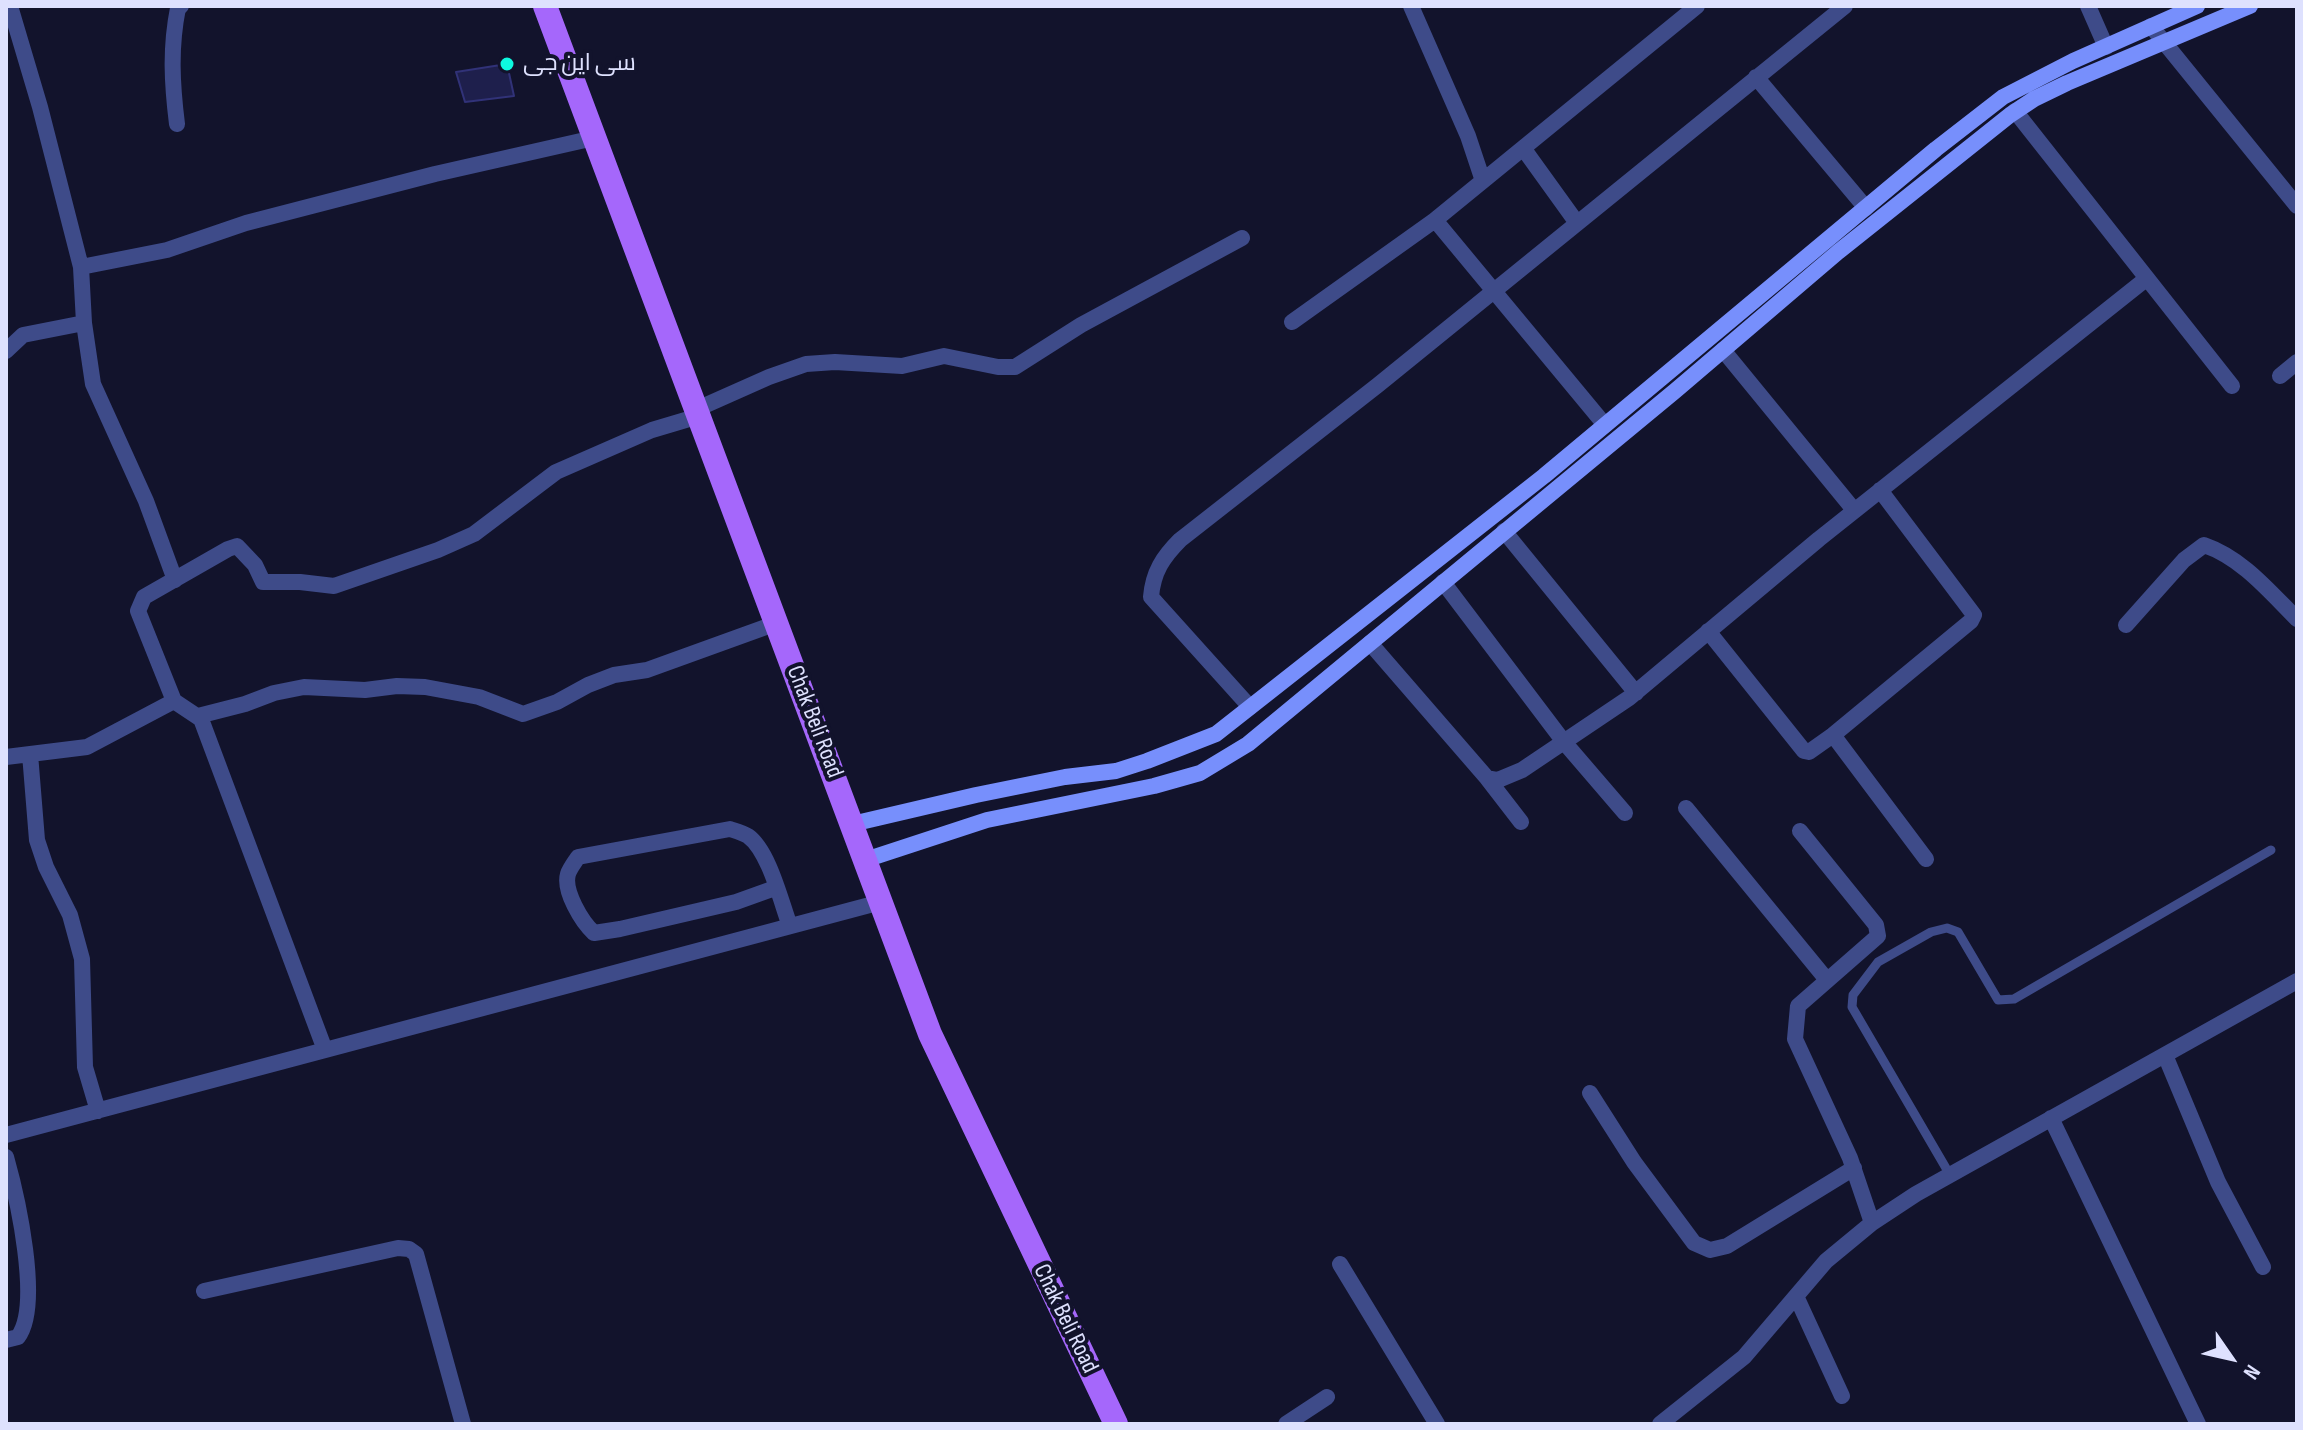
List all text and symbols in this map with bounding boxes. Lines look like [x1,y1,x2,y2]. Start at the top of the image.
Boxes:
place label: سی این جی [523,50,636,78]
marker: سی این جی [498,55,516,73]
street label: Chak Beli Road [779,662,849,782]
street label: Chak Beli Road [1026,1260,1104,1378]
north arrow [2191,1318,2271,1398]
text: N [2237,1359,2266,1384]

